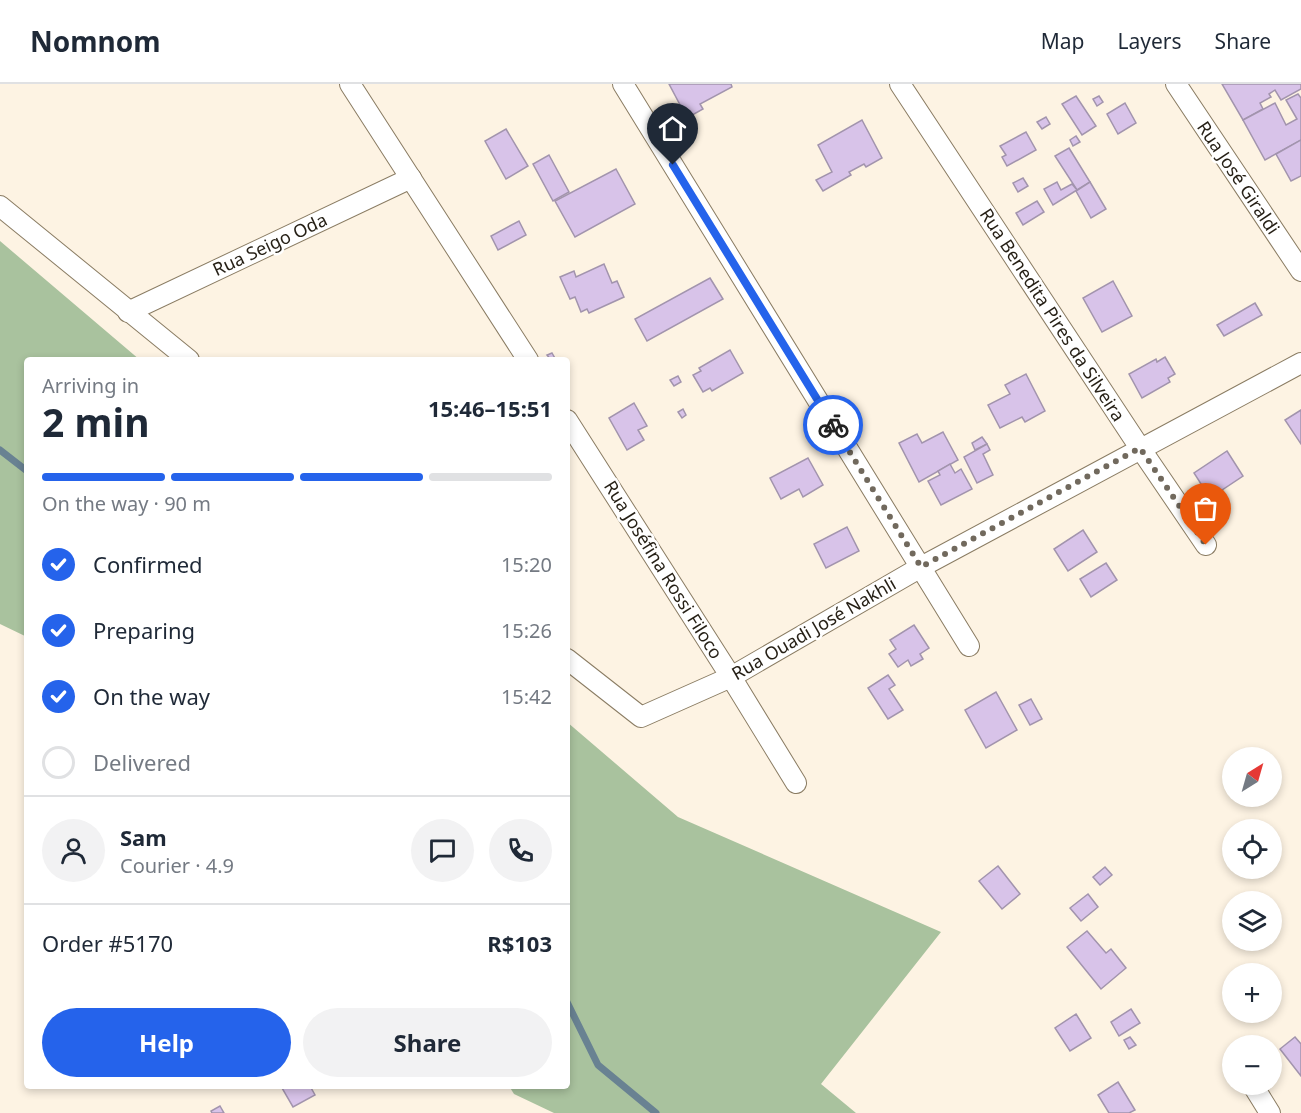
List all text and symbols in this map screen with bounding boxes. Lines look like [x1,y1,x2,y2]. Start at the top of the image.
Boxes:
text: Nomnom [30,22,161,60]
text: Map [1041,27,1085,55]
text: Layers [1118,27,1182,55]
text: Share [1215,27,1271,55]
pin [647,103,698,165]
icon: home [656,112,689,145]
street label: Rua José Giraldi [1192,116,1286,239]
street label: Rua Benedita Pires da Silveira [975,203,1131,426]
street label: Rua Seigo Oda [208,207,331,281]
text: Arriving in [42,372,139,399]
text: 15:46–15:51 [428,393,552,423]
text: 2 min [42,395,149,448]
courier [803,395,863,455]
icon: bike [817,409,850,442]
street label: Rua Joséfina Rossi Filoco [599,476,729,663]
pin [1180,483,1231,545]
text: On the way · 90 m [42,490,211,517]
icon: bag [1189,492,1222,525]
icon: check [42,548,75,581]
text: Confirmed [93,549,203,579]
text: 15:20 [501,551,552,578]
street label: Rua Ouadi José Nakhli [727,571,900,685]
icon: check [42,614,75,647]
text: Preparing [93,615,195,645]
text: 15:26 [501,617,552,644]
icon: check [42,680,75,713]
text: On the way [93,681,210,711]
text: 15:42 [501,683,552,710]
text: Delivered [93,747,191,777]
north arrow [1222,747,1282,807]
map controls [1222,747,1282,1095]
button: person [42,819,105,882]
button: chat [411,819,474,882]
button: phone [489,819,552,882]
button: locate [1222,819,1282,879]
text: Sam [120,822,167,852]
text: Courier · 4.9 [120,852,234,879]
button: layers [1222,891,1282,951]
text: Order #5170 [42,928,173,958]
text: R$103 [487,928,552,958]
button: + [1222,963,1282,1023]
button: Help [42,1008,291,1077]
button: Share [303,1008,552,1077]
button: − [1222,1035,1282,1095]

